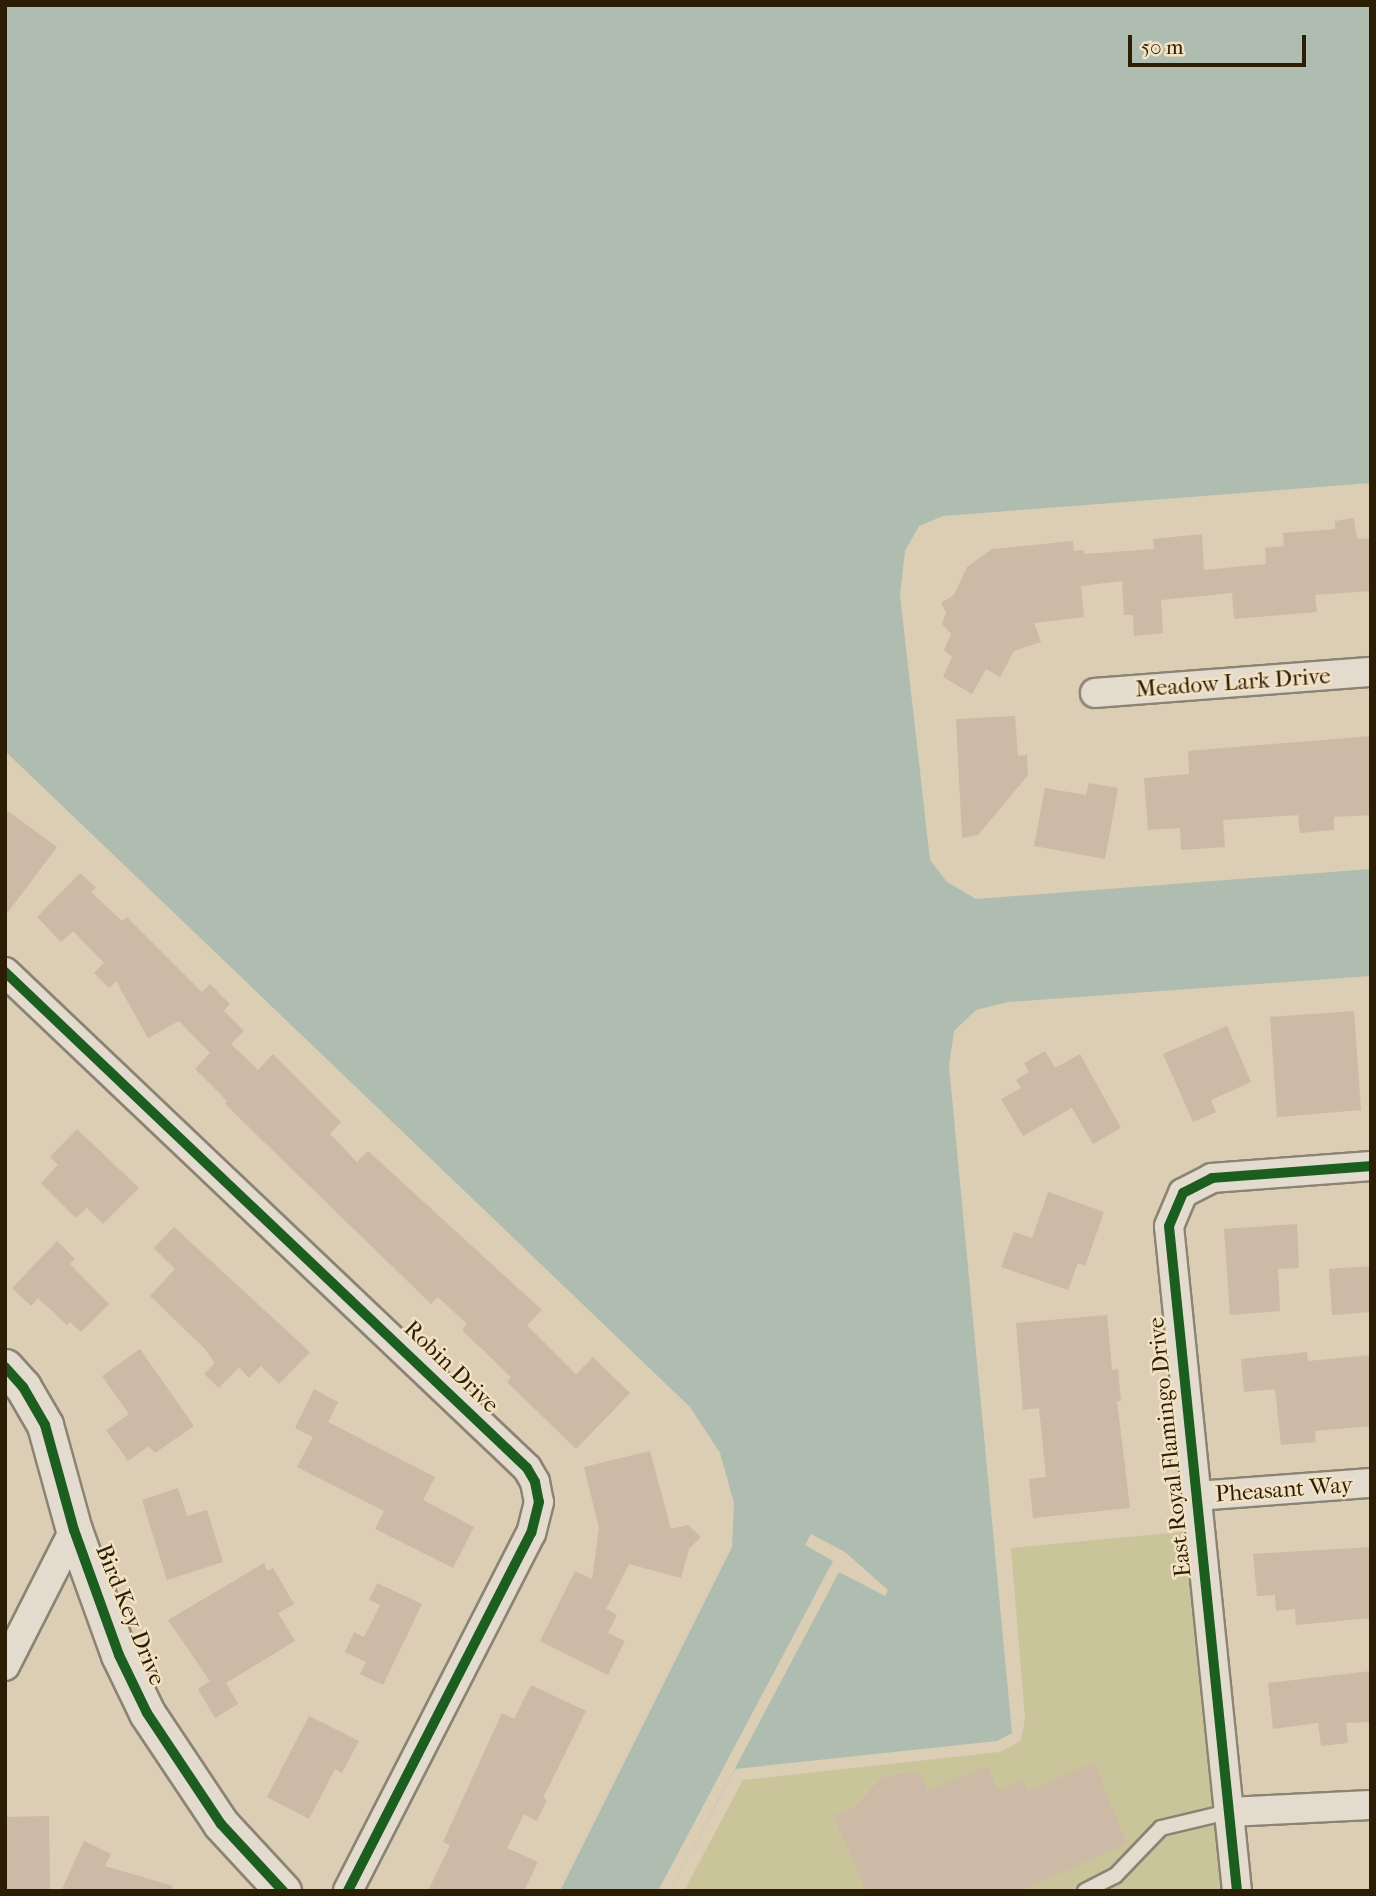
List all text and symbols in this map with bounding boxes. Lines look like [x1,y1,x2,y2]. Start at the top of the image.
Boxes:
scale bar [1131,21,1310,65]
text: 50 m [1141,35,1184,59]
street label: Meadow Lark Drive [1134,662,1332,704]
street label: Robin Drive [398,1315,504,1419]
street label: East Royal Flamingo Drive [1143,1316,1197,1578]
street label: Pheasant Way [1214,1471,1354,1509]
street label: Bird Key Drive [89,1541,171,1689]

